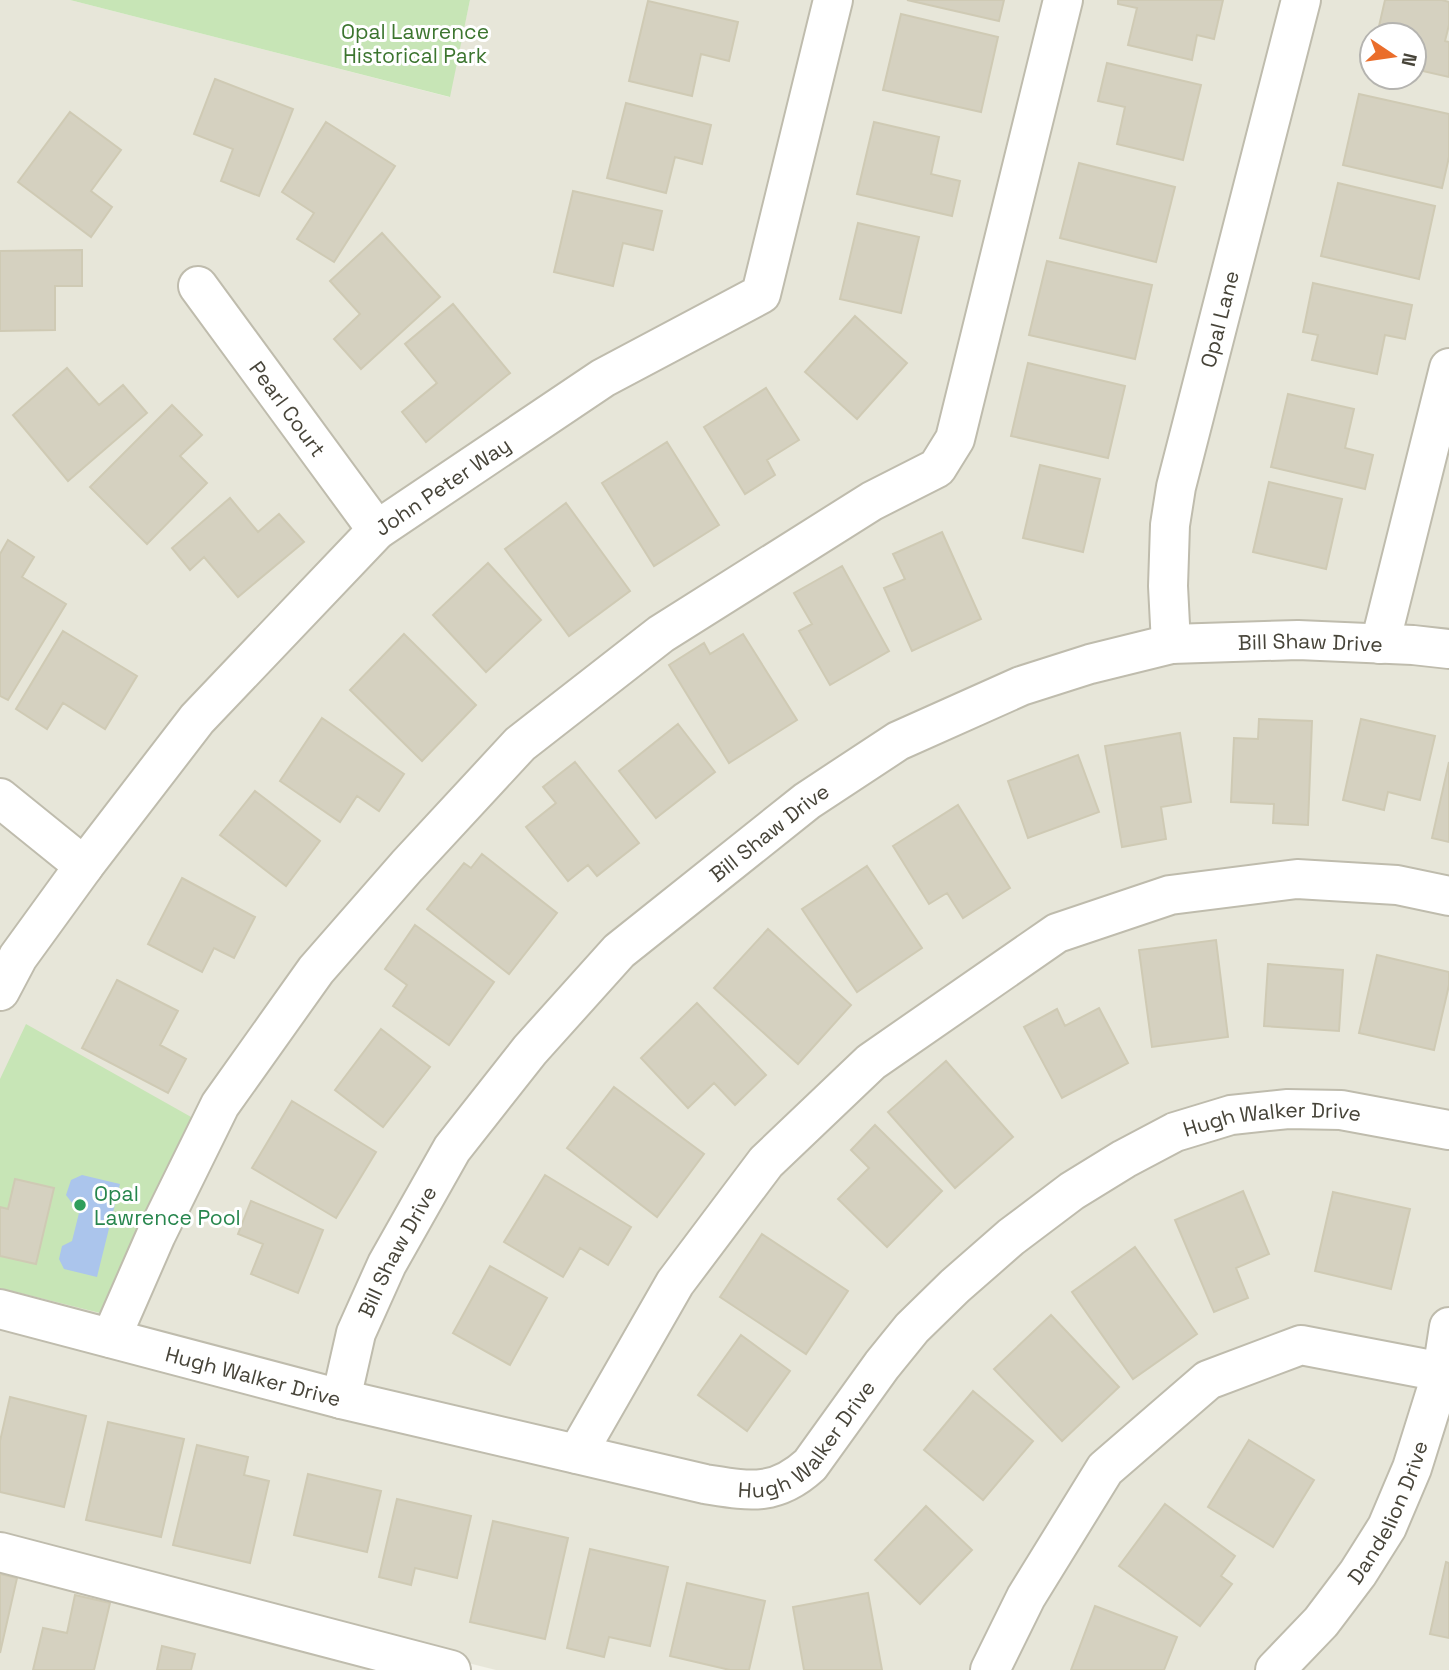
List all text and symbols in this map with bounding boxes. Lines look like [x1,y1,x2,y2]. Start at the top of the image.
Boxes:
park label: Opal Lawrence Historical Park [341,18,489,69]
north arrow [1358,21,1428,91]
text: N [1395,51,1423,69]
street label: Opal Lane [1194,268,1245,370]
street label: Pearl Court [244,355,332,462]
street label: John Peter Way [369,431,515,541]
street label: Bill Shaw Drive [1237,626,1383,657]
street label: Bill Shaw Drive [704,777,834,887]
street label: Hugh Walker Drive [1179,1095,1364,1142]
place label: Opal Lawrence Pool [94,1180,241,1231]
street label: Bill Shaw Drive [351,1181,442,1321]
marker: Opal Lawrence Pool [72,1197,88,1213]
street label: Hugh Walker Drive [163,1340,344,1412]
street label: Hugh Walker Drive [737,1374,880,1503]
street label: Dandelion Drive [1341,1437,1433,1589]

